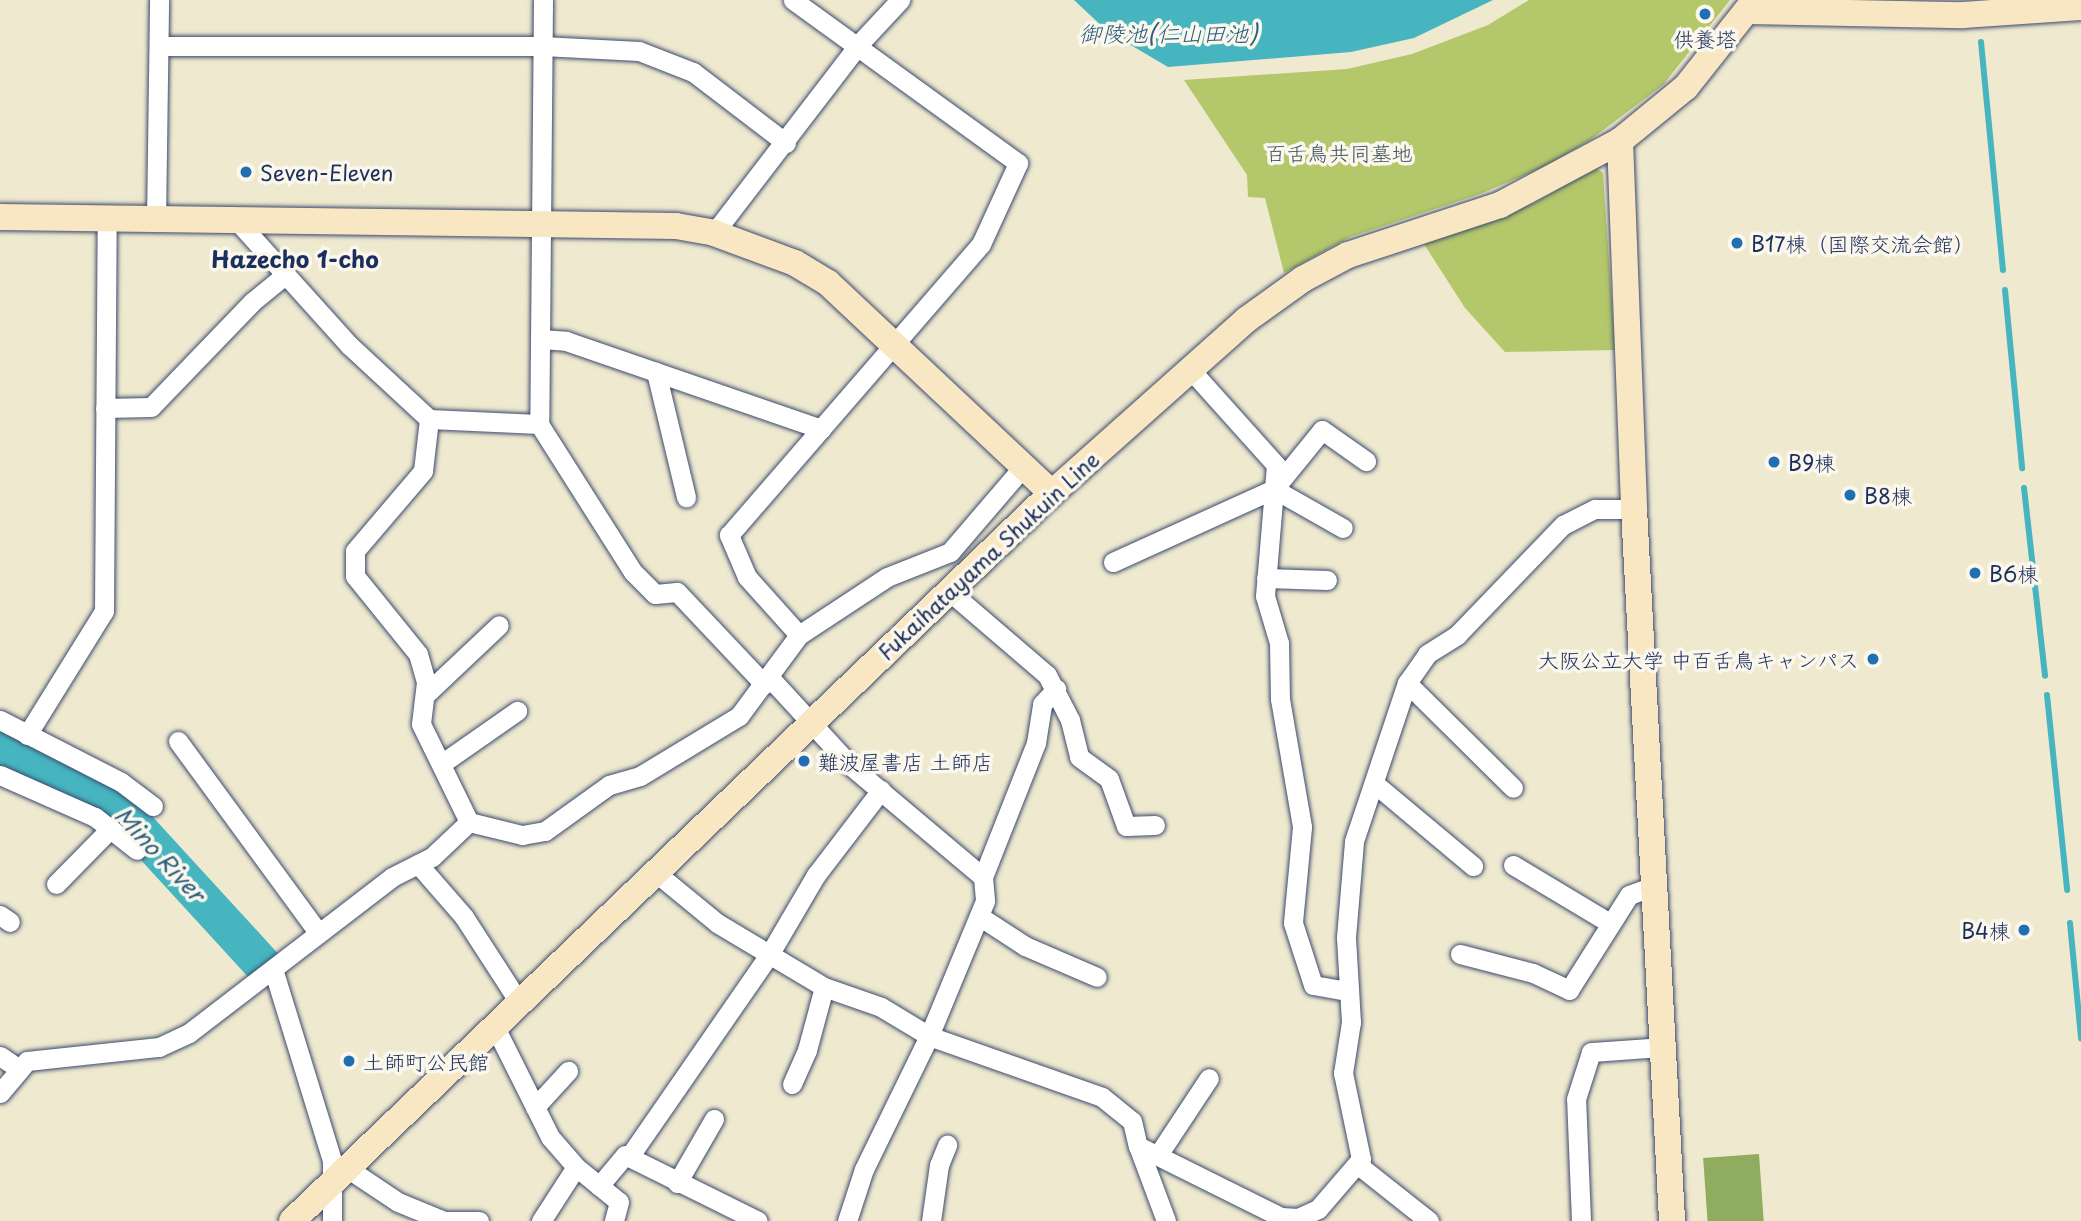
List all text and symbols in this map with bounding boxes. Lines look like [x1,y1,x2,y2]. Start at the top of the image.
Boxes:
marker: 供養塔 [1697,6,1713,22]
water label: 御陵池(仁山田池) [1078,19,1258,47]
place label: 供養塔 [1674,25,1736,51]
park label: 百舌鳥共同墓地 [1266,139,1412,165]
place label: Seven-Eleven [260,159,393,185]
marker: Seven-Eleven [238,164,254,180]
place label: B17棟（国際交流会館） [1751,230,1975,256]
marker: B17棟（国際交流会館） [1729,235,1745,251]
district label: Hazecho 1-cho [211,245,379,273]
street label: Fukaihatayama Shukuin Line [872,446,1104,664]
place label: B9棟 [1788,449,1835,475]
marker: B9棟 [1766,454,1782,470]
place label: B8棟 [1864,482,1912,508]
marker: B8棟 [1842,487,1858,503]
place label: B6棟 [1989,560,2038,586]
marker: B6棟 [1967,565,1983,581]
place label: 大阪公立大学 中百舌鳥キャンパス [1537,646,1859,672]
marker: 大阪公立大学 中百舌鳥キャンパス [1865,651,1881,667]
place label: 難波屋書店 土師店 [818,748,993,774]
marker: 難波屋書店 土師店 [796,753,812,769]
water label: Mino River [109,801,211,907]
place label: B4棟 [1961,917,2010,943]
marker: B4棟 [2016,922,2032,938]
place label: 土師町公民館 [363,1048,489,1074]
marker: 土師町公民館 [341,1053,357,1069]

